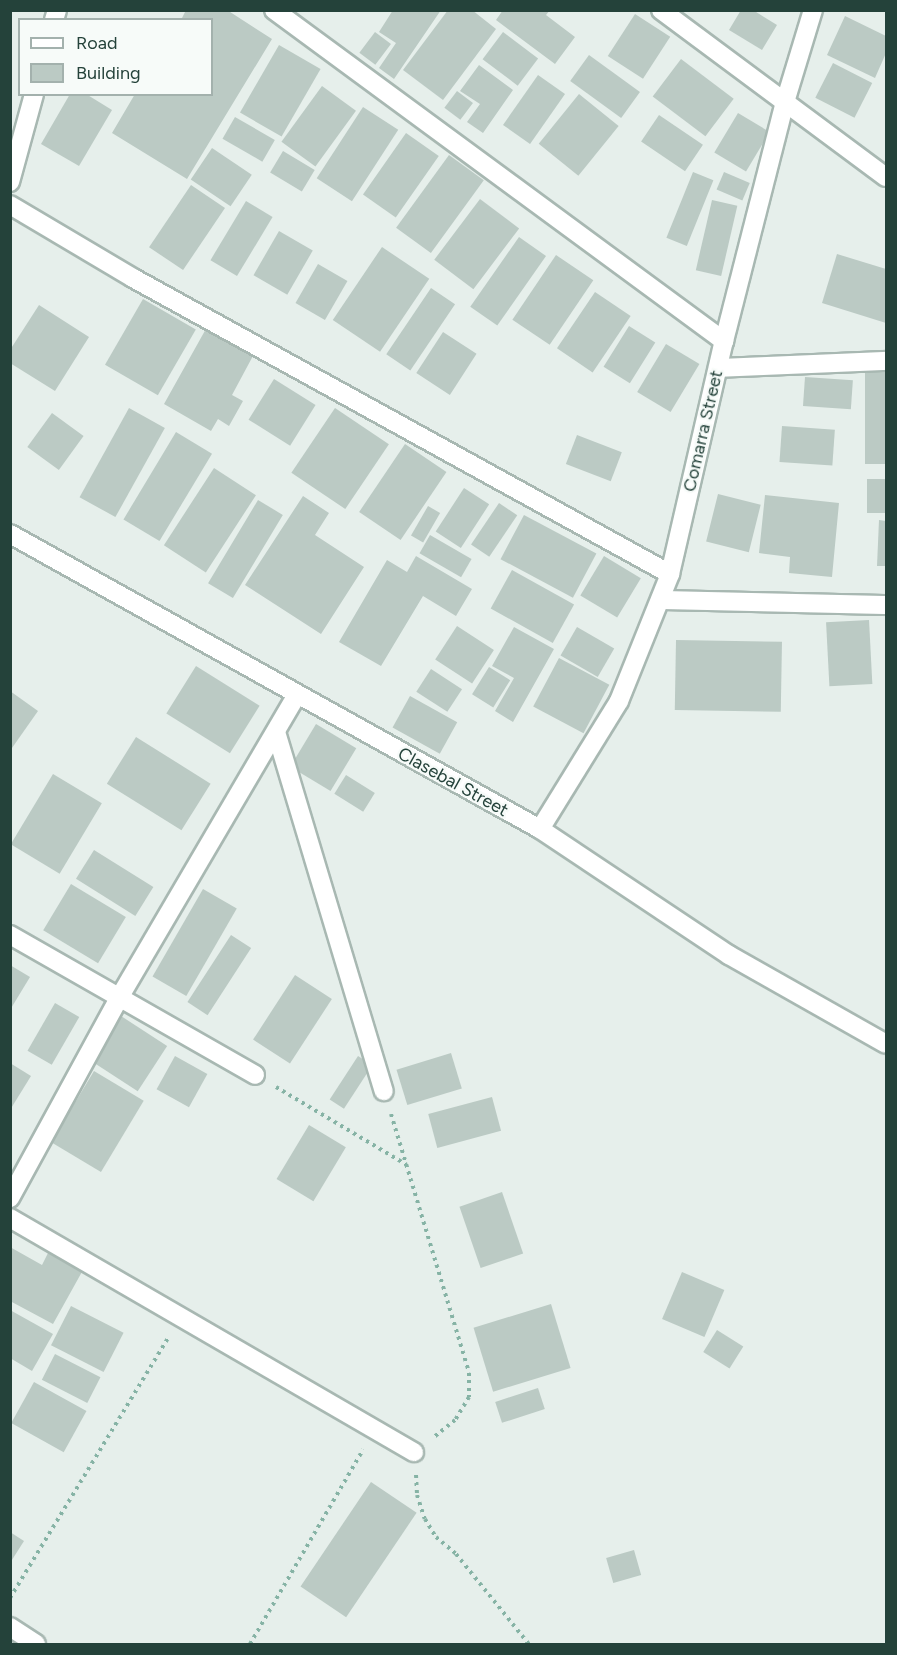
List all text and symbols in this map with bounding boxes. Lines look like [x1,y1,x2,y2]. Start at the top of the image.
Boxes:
legend [18,18,213,96]
text: Road [76,32,117,54]
text: Building [76,62,141,84]
street label: Comarra Street [679,368,727,494]
street label: Clasebal Street [394,743,512,821]

